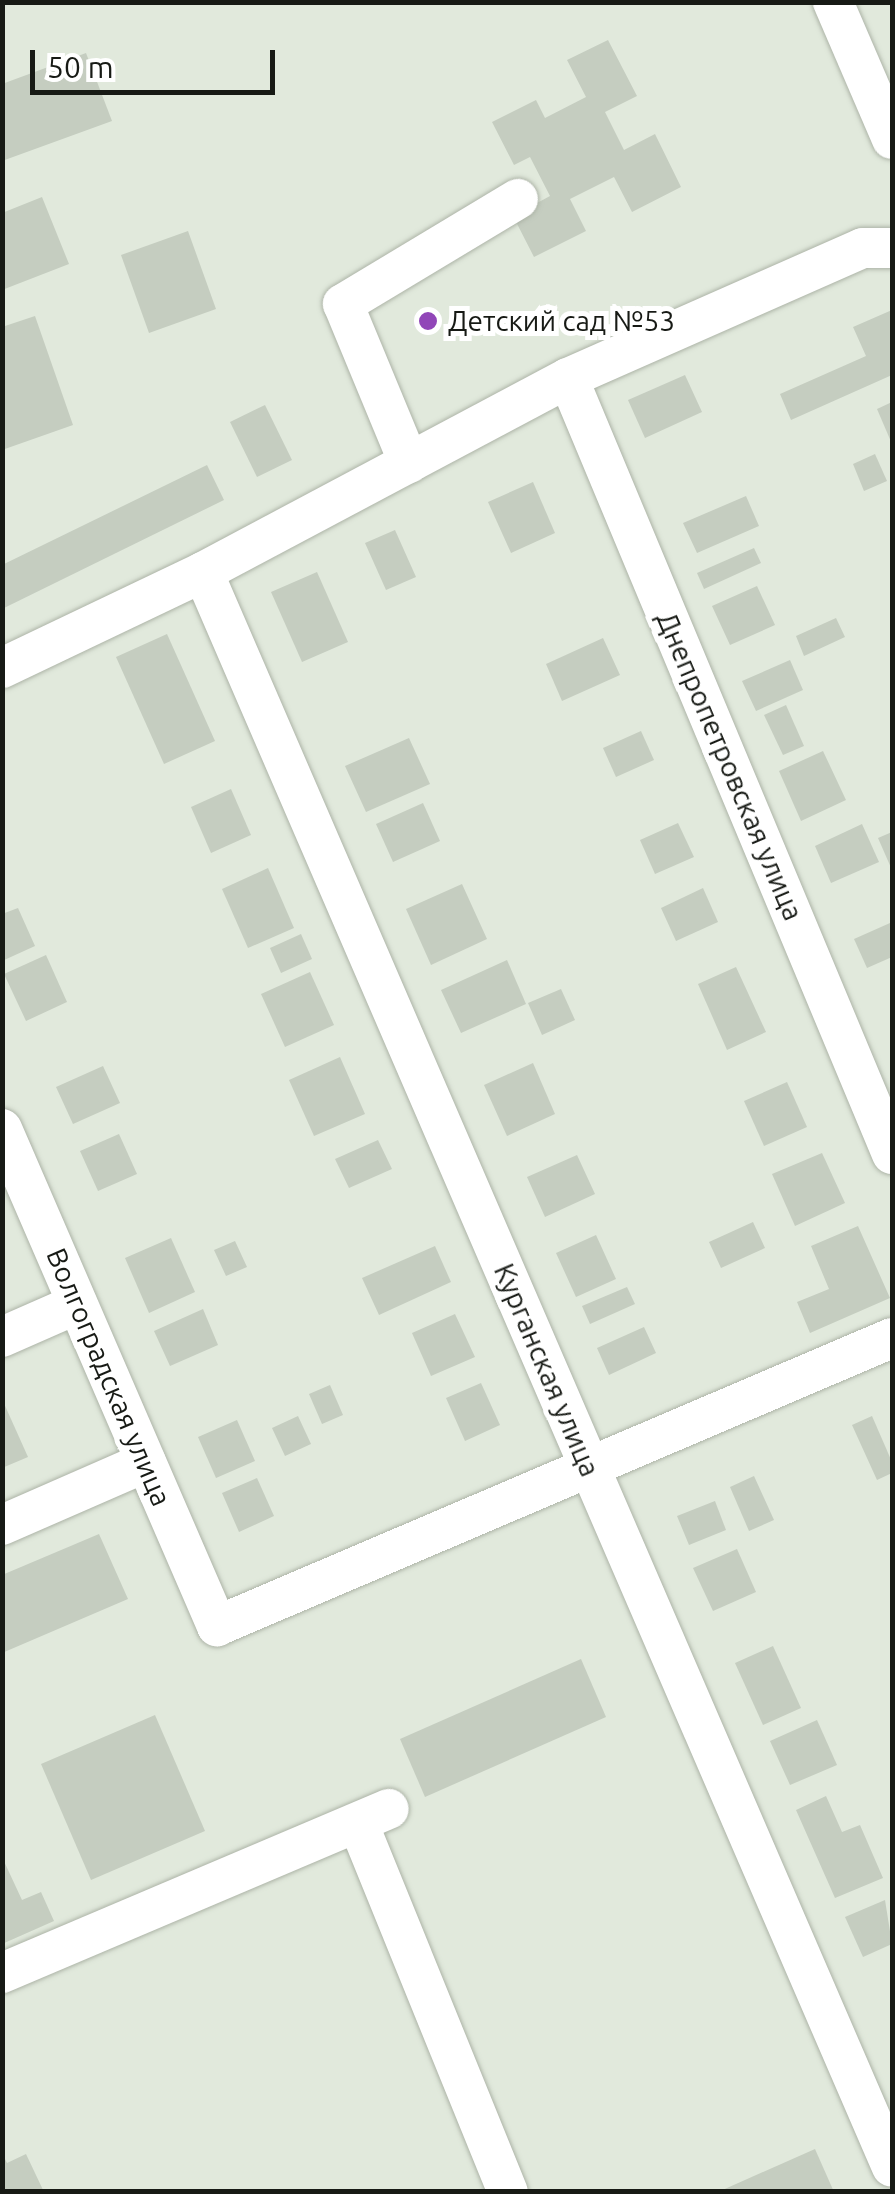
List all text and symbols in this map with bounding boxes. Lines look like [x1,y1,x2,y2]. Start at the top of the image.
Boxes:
scale bar [35,30,280,92]
text: 50 m [47,50,114,84]
place label: Детский сад №53 [448,304,675,338]
marker: Детский сад №53 [417,310,439,332]
street label: Днепропетровская улица [650,607,810,925]
street label: Волгоградская улица [40,1243,178,1511]
street label: Курганская улица [487,1259,607,1481]

